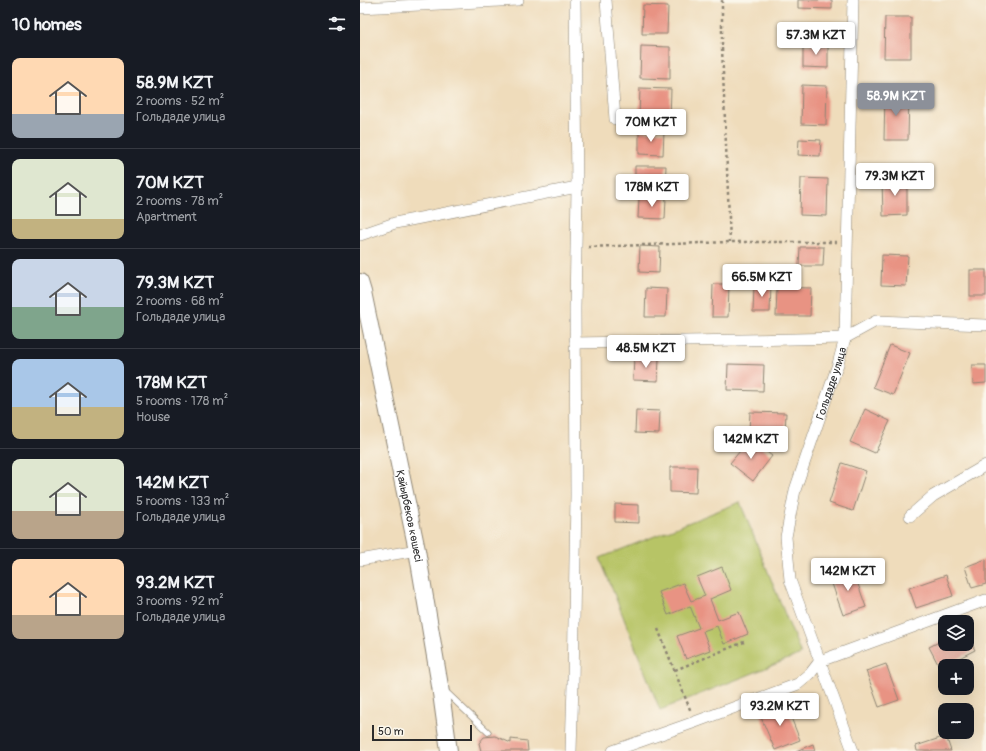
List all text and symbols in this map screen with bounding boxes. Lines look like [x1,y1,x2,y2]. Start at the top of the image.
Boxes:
icon: filters [326,13,348,35]
text: 10 homes [12,14,82,35]
pin: 57.3M KZT [770,22,862,56]
text: 57.3M KZT [786,27,846,43]
text: 58.9M KZT [136,72,213,93]
icon: home [44,74,92,122]
pin: 58.9M KZT [850,83,942,117]
text: 58.9M KZT [866,88,926,104]
text: 2 rooms · 52 m² [136,93,224,109]
text: Гольдаде улица [136,109,225,125]
pin: 70M KZT [614,109,688,143]
text: 70M KZT [625,114,677,130]
pin: 79.3M KZT [849,163,941,197]
text: 79.3M KZT [865,168,925,184]
text: 70M KZT [136,172,204,193]
pin: 178M KZT [611,174,693,208]
icon: home [44,175,92,223]
text: 178M KZT [625,179,679,195]
text: 2 rooms · 78 m² [136,193,223,209]
text: Apartment [136,209,197,225]
pin: 66.5M KZT [716,264,808,298]
text: 66.5M KZT [731,269,793,285]
text: 79.3M KZT [136,272,214,293]
icon: home [44,275,92,323]
text: 2 rooms · 68 m² [136,293,224,309]
text: Гольдаде улица [136,309,225,325]
pin: 48.5M KZT [600,335,692,369]
text: 48.5M KZT [616,340,676,356]
street label: Гольдаде улица [814,346,849,421]
text: 178M KZT [136,372,207,393]
icon: home [44,375,92,423]
text: 5 rooms · 178 m² [136,393,228,409]
text: House [136,409,170,425]
pin: 142M KZT [710,426,792,460]
text: 142M KZT [723,431,779,447]
street label: Қайырбеков көшесі [393,469,425,563]
text: 142M KZT [136,472,209,493]
icon: home [44,475,92,523]
text: 5 rooms · 133 m² [136,493,229,509]
text: Гольдаде улица [136,509,225,525]
pin: 142M KZT [807,558,889,592]
text: 142M KZT [820,563,876,579]
text: 93.2M KZT [136,572,215,593]
icon: home [44,575,92,623]
text: 3 rooms · 92 m² [136,593,224,609]
text: Гольдаде улица [136,609,225,625]
map controls [938,615,974,739]
button: layers [938,615,974,651]
button: + [938,659,974,695]
pin: 93.2M KZT [734,693,826,727]
text: 93.2M KZT [750,698,810,714]
button: − [938,703,974,739]
scale bar [372,723,472,742]
text: 50 m [378,725,404,738]

